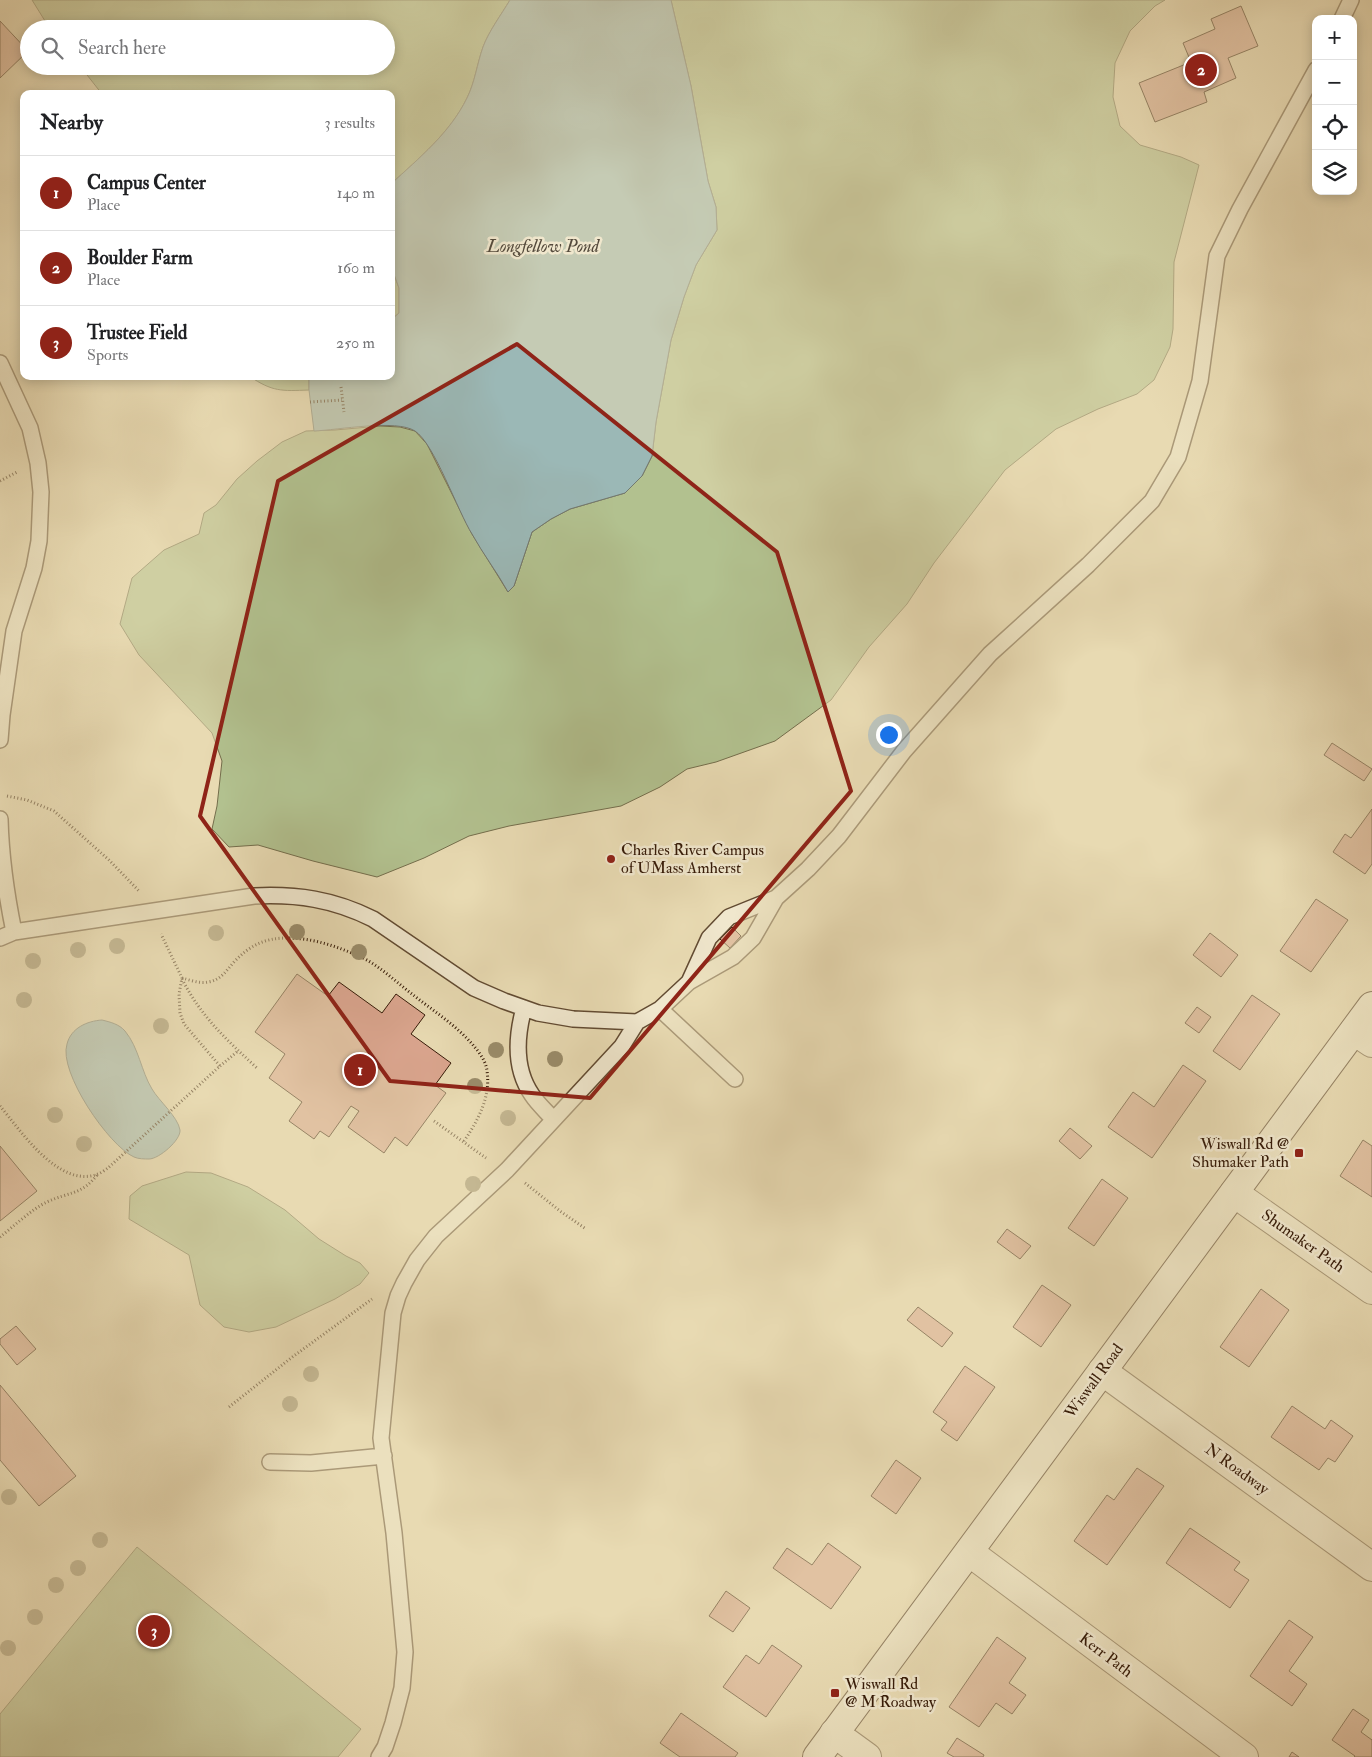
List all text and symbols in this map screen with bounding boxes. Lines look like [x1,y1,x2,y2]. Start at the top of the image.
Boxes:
map controls [1312,15,1357,195]
button: + [1312,15,1357,60]
search box [20,20,395,75]
icon: search [38,34,66,62]
text: Search here [78,36,166,60]
pin: 2 [1185,51,1217,89]
button: − [1312,60,1357,105]
button: locate [1312,105,1357,150]
text: Nearby [40,109,103,136]
text: 3 results [324,113,375,133]
button: layers [1312,150,1357,195]
text: Campus Center [87,171,206,195]
text: 1 [53,183,59,203]
text: 140 m [337,183,375,203]
text: Place [87,195,120,215]
water label: Longfellow Pond [486,235,601,258]
text: Boulder Farm [87,246,193,270]
text: 2 [52,258,60,278]
text: 160 m [337,258,375,278]
text: Place [87,270,120,290]
text: Trustee Field [87,321,187,345]
text: 3 [53,333,59,353]
text: 250 m [336,333,375,353]
text: Sports [87,345,128,365]
your location [876,722,902,748]
place label: Charles River Campus of UMass Amherst [621,840,764,878]
marker: Charles River Campus of UMass Amherst [605,853,617,865]
pin: 1 [344,1051,376,1089]
place label: Wiswall Rd @ Shumaker Path [1192,1134,1290,1172]
marker: Wiswall Rd @ Shumaker Path [1293,1147,1305,1159]
street label: Shumaker Path [1258,1205,1349,1277]
street label: Wiswall Road [1060,1340,1128,1423]
street label: N Roadway [1201,1439,1274,1500]
pin: 3 [138,1612,170,1650]
street label: Kerr Path [1075,1628,1137,1682]
place label: Wiswall Rd @ M Roadway [844,1674,937,1712]
marker: Wiswall Rd @ M Roadway [829,1687,841,1699]

